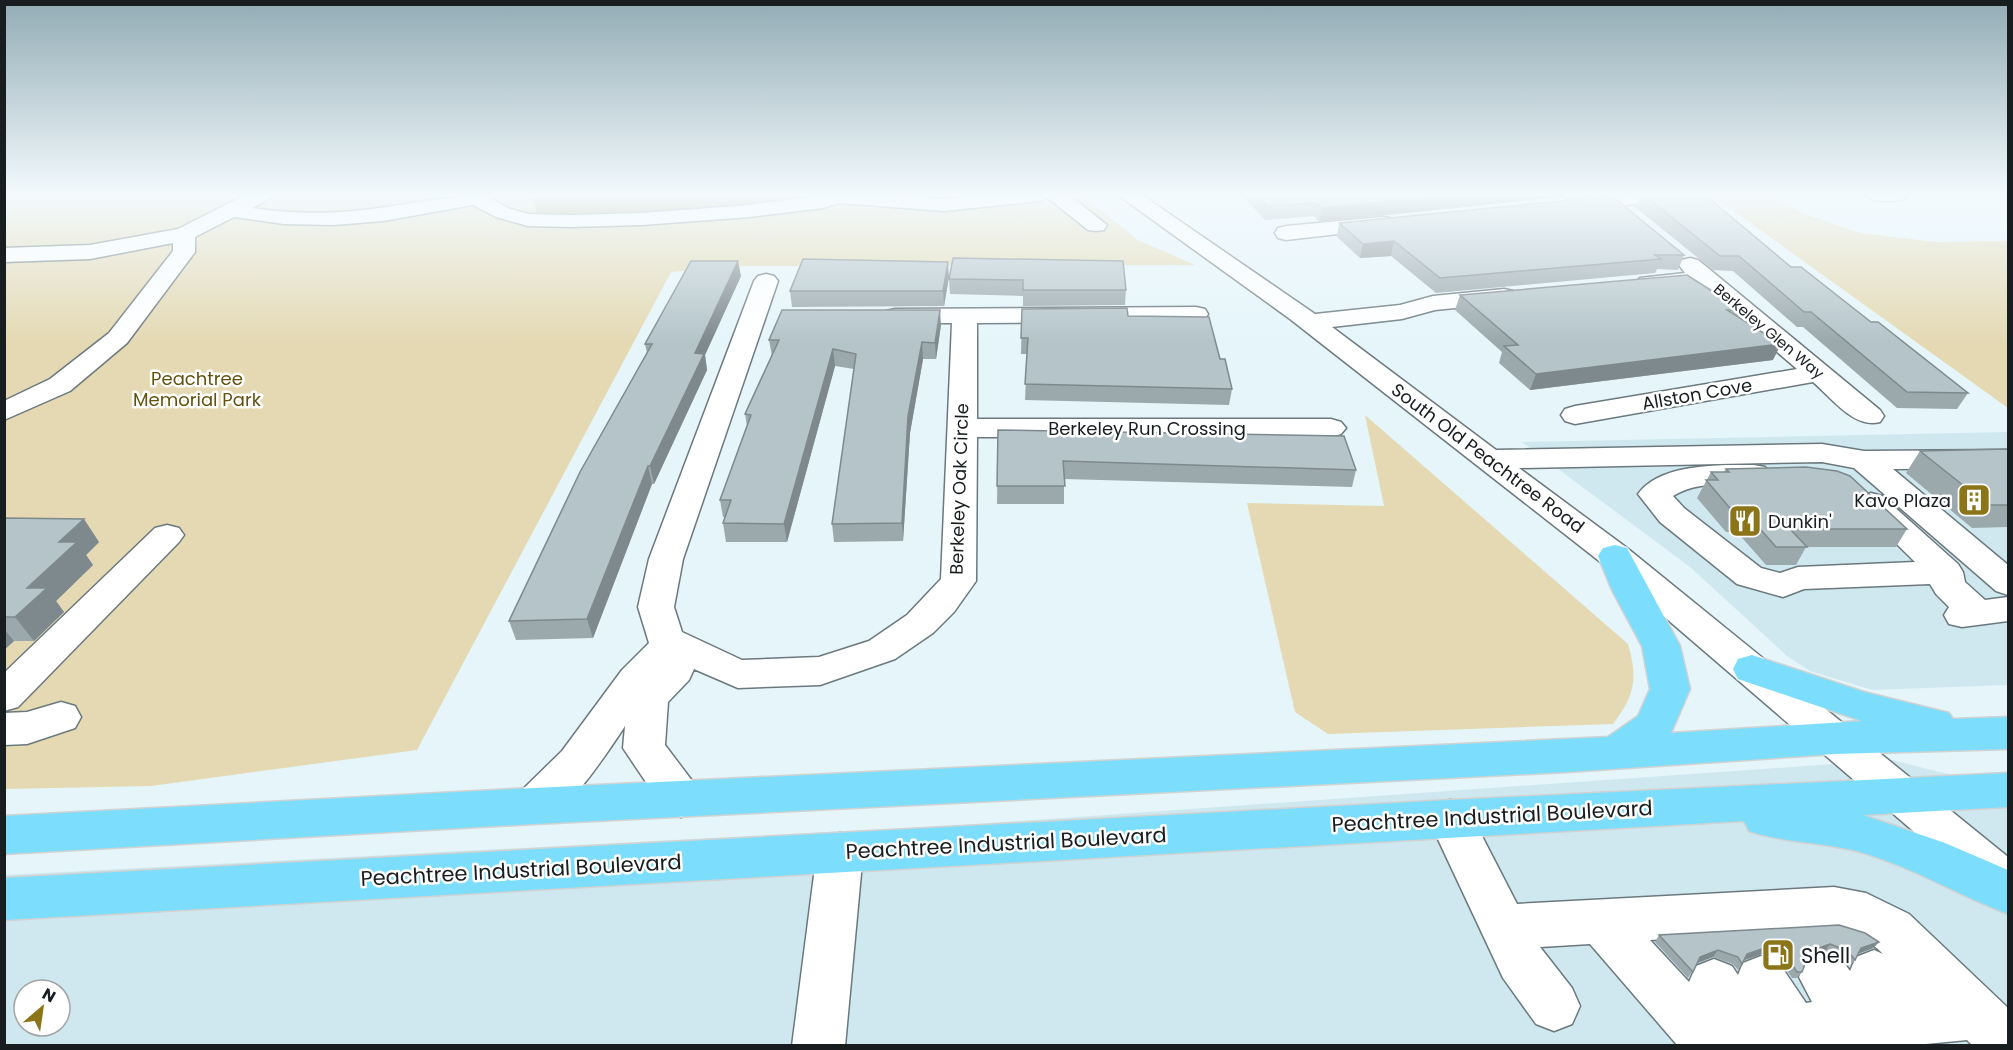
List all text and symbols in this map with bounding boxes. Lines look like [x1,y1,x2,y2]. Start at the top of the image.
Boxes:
street label: Berkeley Glen Way [1709,279,1829,384]
park label: Peachtree Memorial Park [133,366,262,412]
street label: Allston Cove [1640,372,1754,416]
street label: South Old Peachtree Road [1386,377,1590,539]
street label: Berkeley Oak Circle [944,403,974,575]
street label: Berkeley Run Crossing [1048,416,1246,441]
building icon: Kavo Plaza [1956,482,1992,518]
place label: Kavo Plaza [1854,488,1951,513]
restaurant icon: Dunkin' [1727,503,1763,539]
place label: Dunkin' [1768,509,1832,534]
street label: Peachtree Industrial Boulevard [1331,793,1653,839]
street label: Peachtree Industrial Boulevard [845,820,1167,866]
street label: Peachtree Industrial Boulevard [360,847,682,893]
fuel station icon: Shell [1760,937,1796,973]
place label: Shell [1801,941,1850,970]
north arrow [12,978,72,1038]
text: N [38,982,60,1008]

